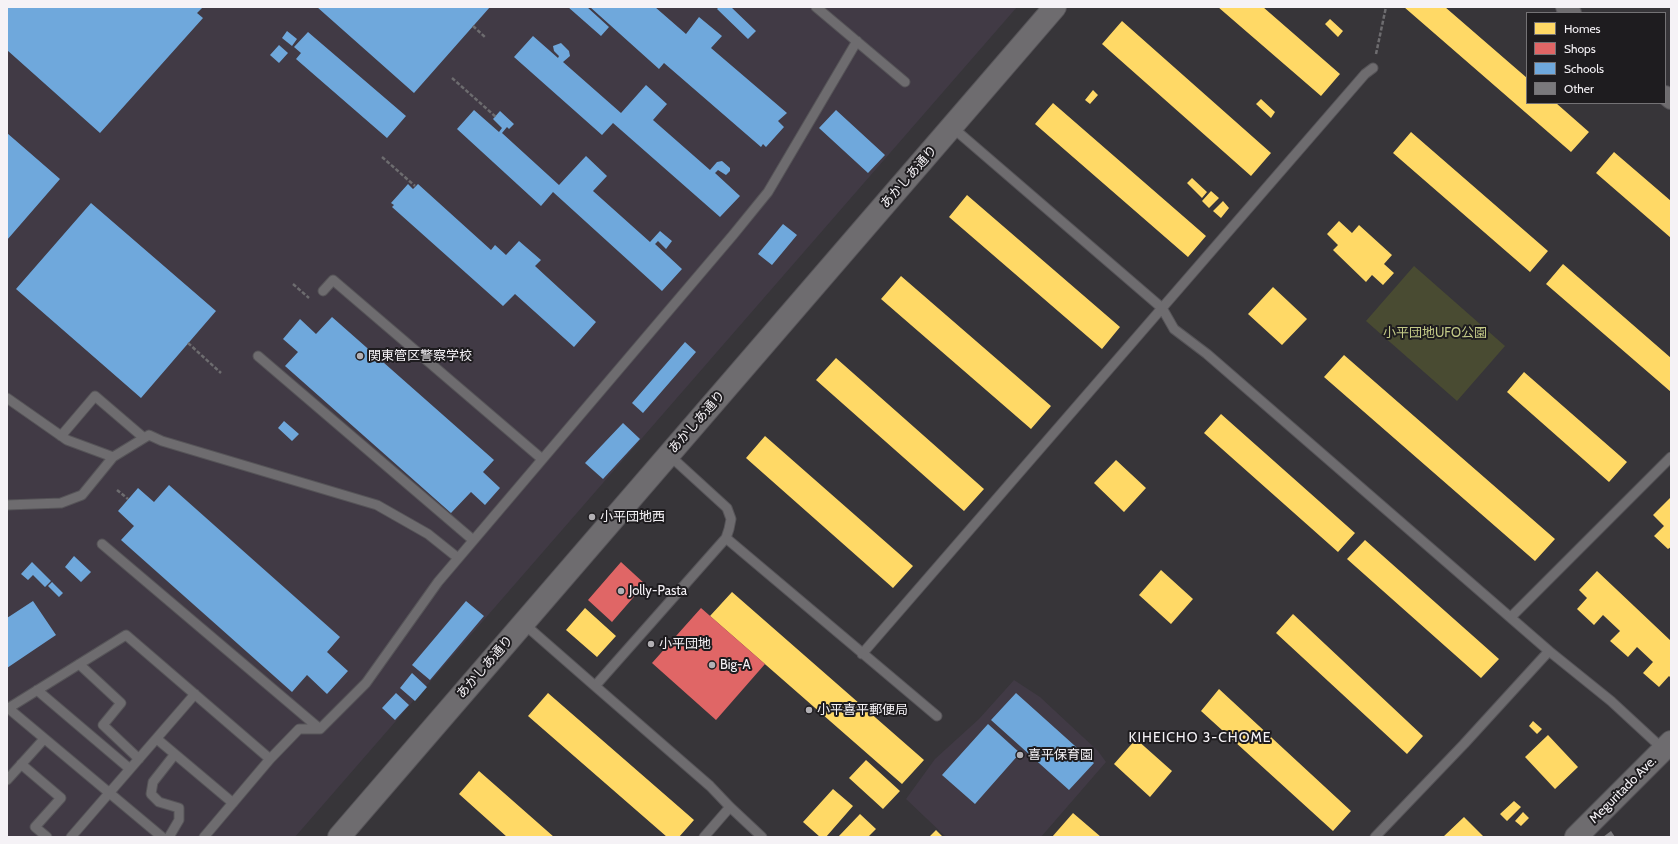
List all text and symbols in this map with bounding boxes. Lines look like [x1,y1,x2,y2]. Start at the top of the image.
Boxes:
legend [1526,12,1666,104]
text: Homes [1564,21,1601,36]
text: Shops [1564,41,1596,56]
text: Schools [1564,61,1604,76]
text: Other [1564,81,1594,96]
street label: あかしあ通り [878,142,940,212]
park label: 小平団地UFO公園 [1383,325,1487,341]
place label: 関東管区警察学校 [368,348,472,364]
marker: 関東管区警察学校 [355,351,365,361]
street label: あかしあ通り [666,387,728,457]
place label: 小平団地西 [600,509,665,525]
marker: 小平団地西 [587,512,597,522]
place label: Jolly-Pasta [629,583,687,599]
marker: Jolly-Pasta [616,586,626,596]
street label: あかしあ通り [454,632,516,702]
place label: 小平団地 [659,636,711,652]
marker: 小平団地 [646,639,656,649]
place label: Big-A [720,657,750,673]
marker: Big-A [707,660,717,670]
place label: 小平喜平郵便局 [817,702,908,718]
marker: 小平喜平郵便局 [804,705,814,715]
district label: KIHEICHO 3-CHOME [1129,730,1271,746]
place label: 喜平保育園 [1028,747,1093,763]
marker: 喜平保育園 [1015,750,1025,760]
street label: Meguritado Ave. [1586,753,1660,827]

